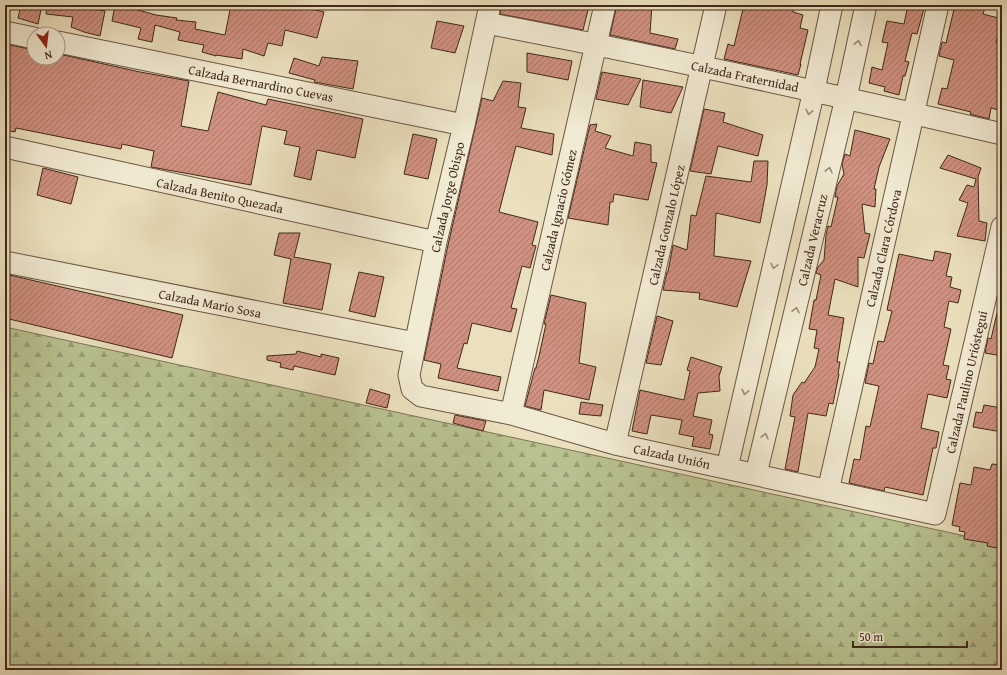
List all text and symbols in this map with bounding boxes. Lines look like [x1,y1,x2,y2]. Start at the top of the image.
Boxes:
north arrow [26,26,66,66]
one-way arrow [853,40,861,46]
text: N [42,47,54,65]
street label: Calzada Fraternidad [689,56,800,97]
street label: Calzada Bernardino Cuevas [187,60,335,107]
one-way arrow [806,109,814,115]
street label: Calzada Jorge Obispo [425,139,470,254]
street label: Calzada Ignacio Gómez [535,147,582,273]
street label: Calzada Gonzalo López [643,163,690,287]
one-way arrow [824,167,833,174]
street label: Calzada Benito Quezada [155,173,286,218]
street label: Calzada Clara Córdova [861,187,906,309]
street label: Calzada Veracruz [793,192,832,288]
one-way arrow [770,262,778,269]
street label: Calzada Mario Sosa [157,284,264,323]
one-way arrow [791,307,799,313]
street label: Calzada Paulino Urióstegui [941,308,992,455]
one-way arrow [741,389,749,395]
one-way arrow [761,433,769,440]
street label: Calzada Unión [632,439,713,474]
scale bar [853,623,967,649]
text: 50 m [859,628,883,645]

